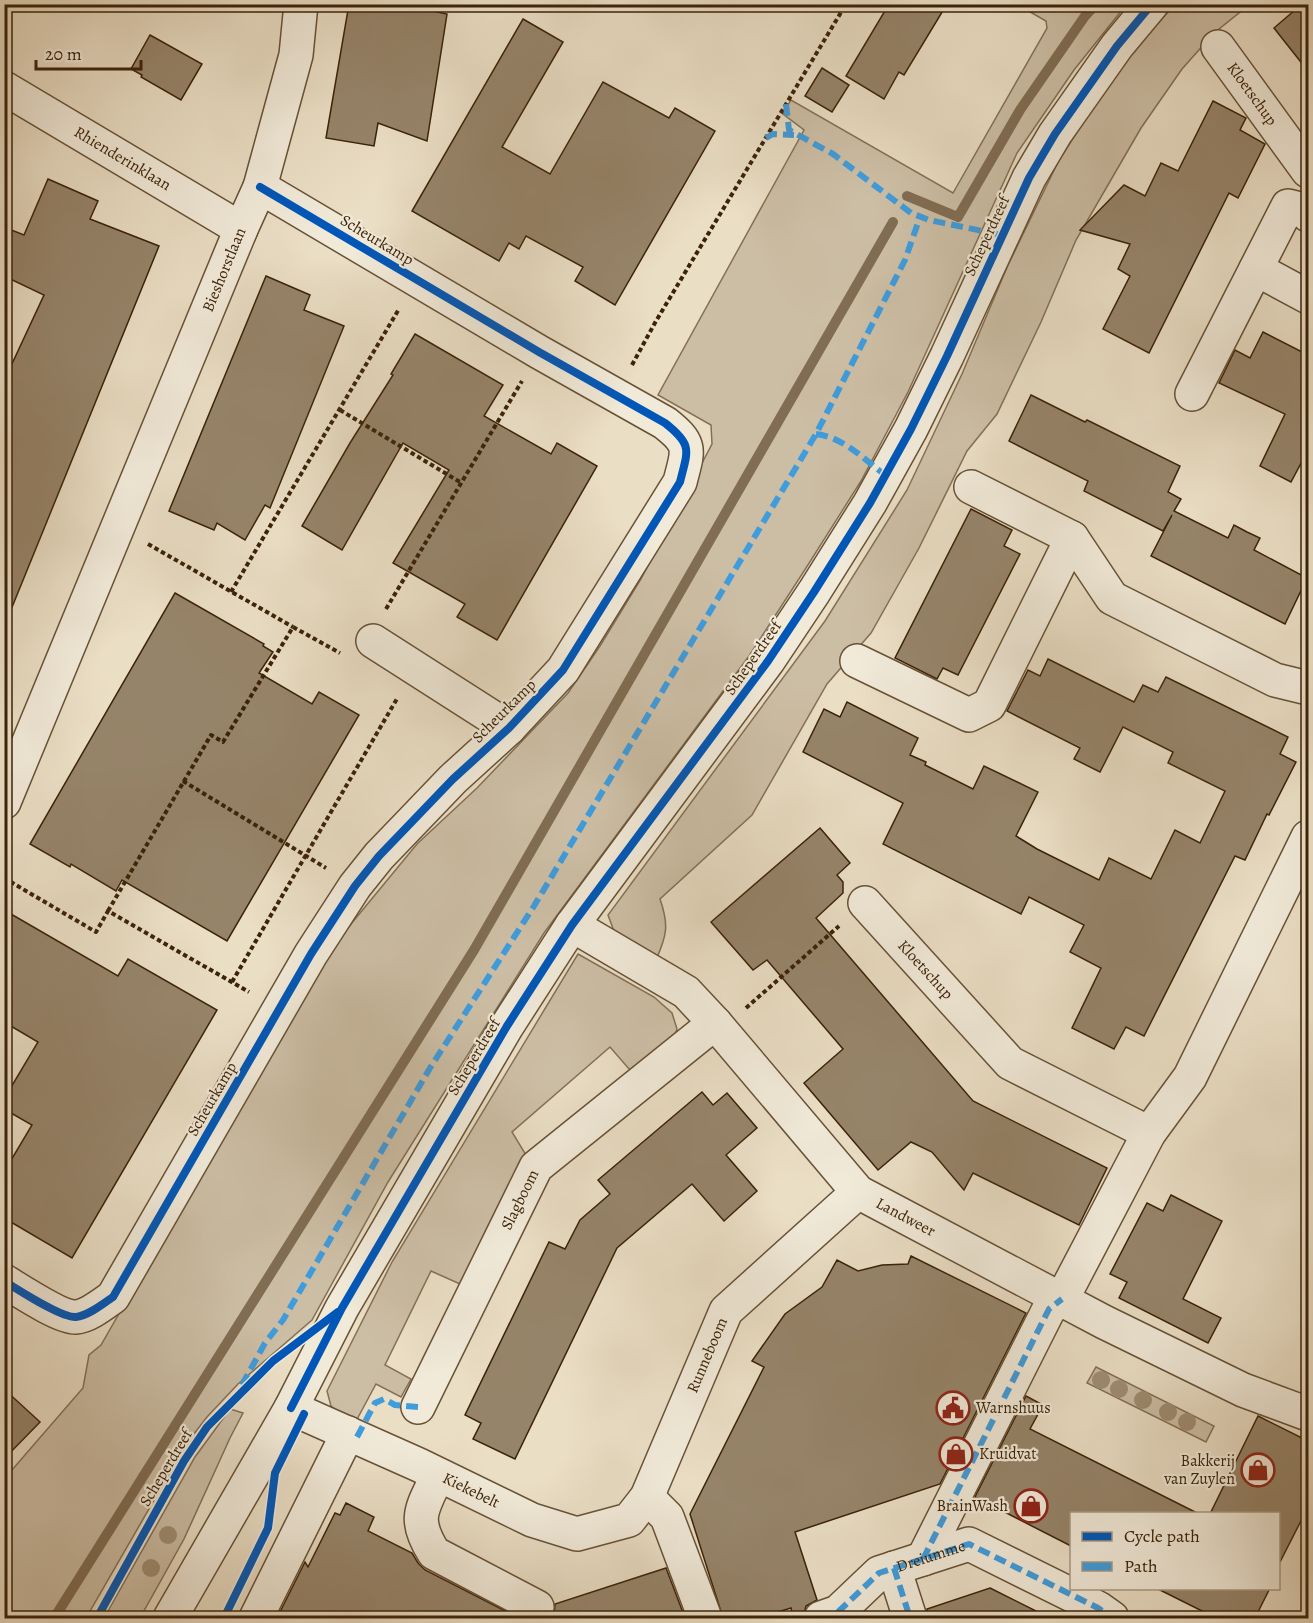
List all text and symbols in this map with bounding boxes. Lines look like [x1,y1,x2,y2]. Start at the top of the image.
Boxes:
scale bar [36,33,141,71]
text: 20 m [45,42,82,66]
street label: Kloetschup [1222,58,1282,130]
street label: Rhienderinklaan [70,121,175,196]
street label: Scheperdreef [959,190,1016,280]
street label: Scheurkamp [336,209,418,271]
street label: Bieshorstlaan [197,224,252,315]
street label: Scheperdreef [719,614,788,700]
street label: Scheurkamp [467,674,541,748]
street label: Kloetschup [893,935,958,1004]
street label: Scheperdreef [442,1012,507,1100]
street label: Scheurkamp [182,1058,242,1140]
street label: Slagboom [496,1166,544,1234]
street label: Landweer [872,1192,939,1242]
street label: Runneboom [681,1314,733,1396]
public building icon: Warnshuus [935,1390,971,1426]
place label: Warnshuus [975,1397,1051,1419]
street label: Scheperdreef [134,1423,199,1511]
shop icon: Kruidvat [938,1436,974,1472]
place label: Kruidvat [979,1443,1037,1465]
place label: Bakkerij van Zuylen [1163,1450,1235,1490]
shop icon: Bakkerij van Zuylen [1240,1452,1276,1488]
street label: Kiekebelt [439,1467,503,1514]
shop icon: BrainWash [1013,1488,1049,1524]
place label: BrainWash [936,1495,1008,1517]
legend [1070,1512,1280,1590]
text: Cycle path [1124,1524,1200,1548]
street label: Dreiumme [893,1535,968,1578]
text: Path [1124,1554,1158,1578]

